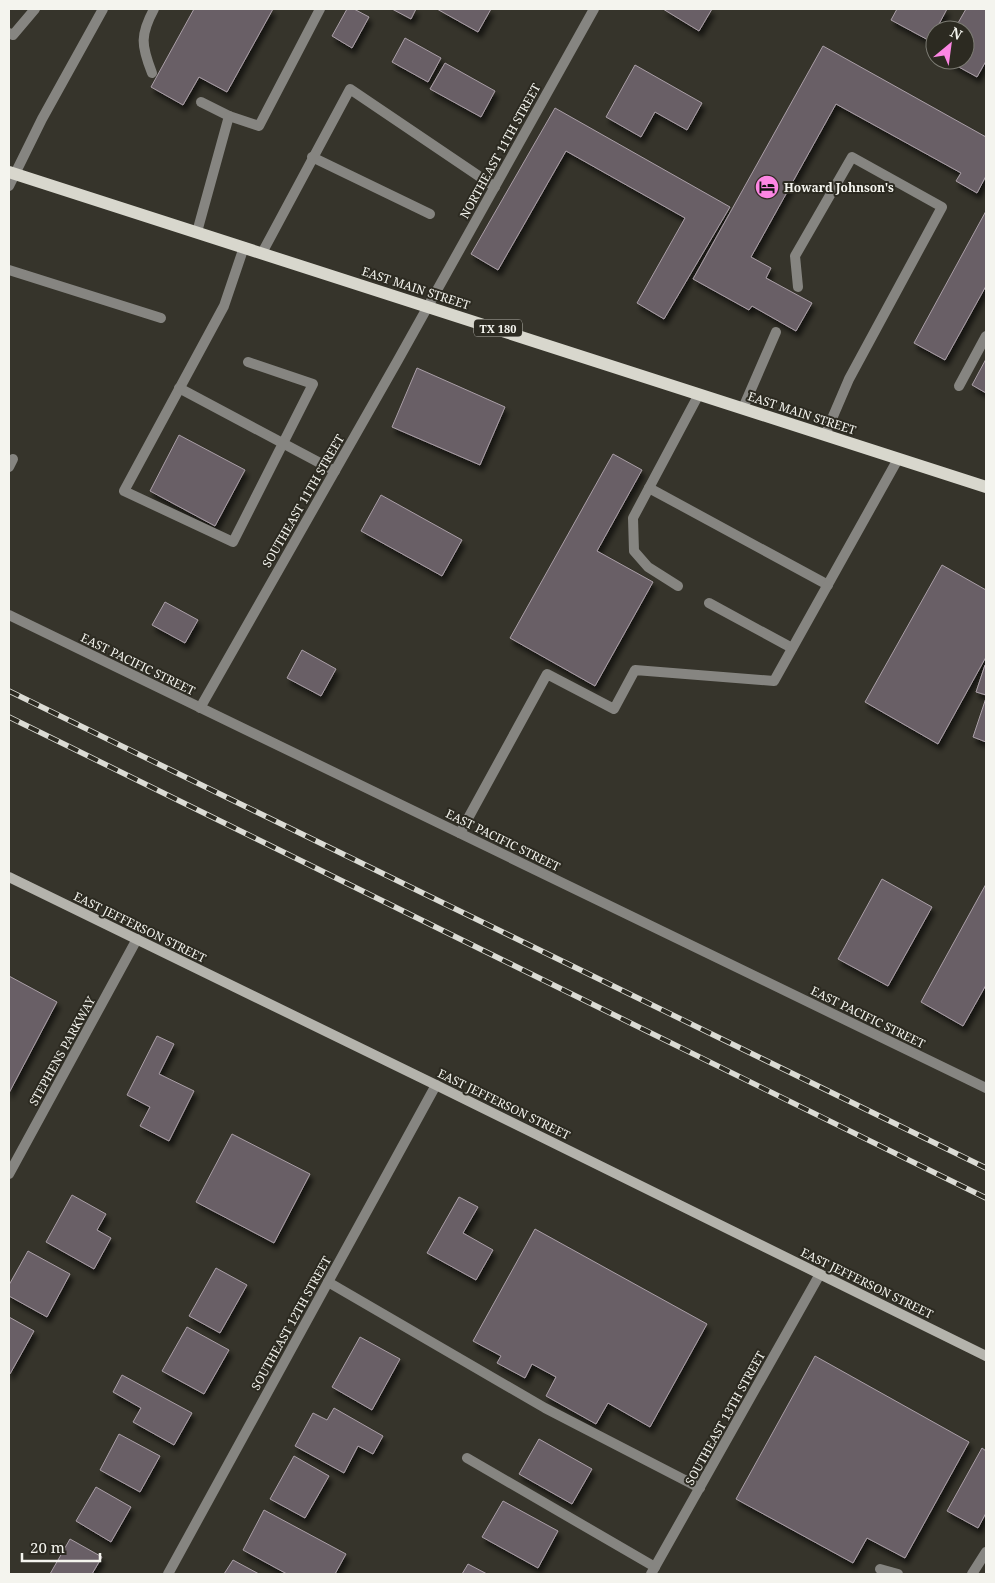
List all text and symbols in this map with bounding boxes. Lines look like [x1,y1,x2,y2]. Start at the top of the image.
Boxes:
north arrow [925,20,975,70]
text: N [947,22,966,44]
street label: NORTHEAST 11TH STREET [456,80,545,222]
hotel icon: Howard Johnson's [754,174,780,200]
place label: Howard Johnson's [784,179,894,196]
street label: EAST MAIN STREET [360,262,473,314]
road number: TX 180 [474,319,522,336]
street label: EAST MAIN STREET [746,387,859,439]
street label: SOUTHEAST 11TH STREET [258,431,348,571]
street label: EAST PACIFIC STREET [78,629,199,699]
street label: EAST PACIFIC STREET [443,805,564,875]
street label: EAST JEFFERSON STREET [71,887,210,967]
street label: EAST PACIFIC STREET [808,982,929,1052]
street label: STEPHENS PARKWAY [25,993,99,1109]
street label: EAST JEFFERSON STREET [435,1064,574,1144]
street label: EAST JEFFERSON STREET [798,1243,937,1323]
street label: SOUTHEAST 12TH STREET [247,1252,335,1393]
street label: SOUTHEAST 13TH STREET [681,1347,769,1488]
scale bar [22,1530,100,1562]
text: 20 m [30,1537,65,1557]

